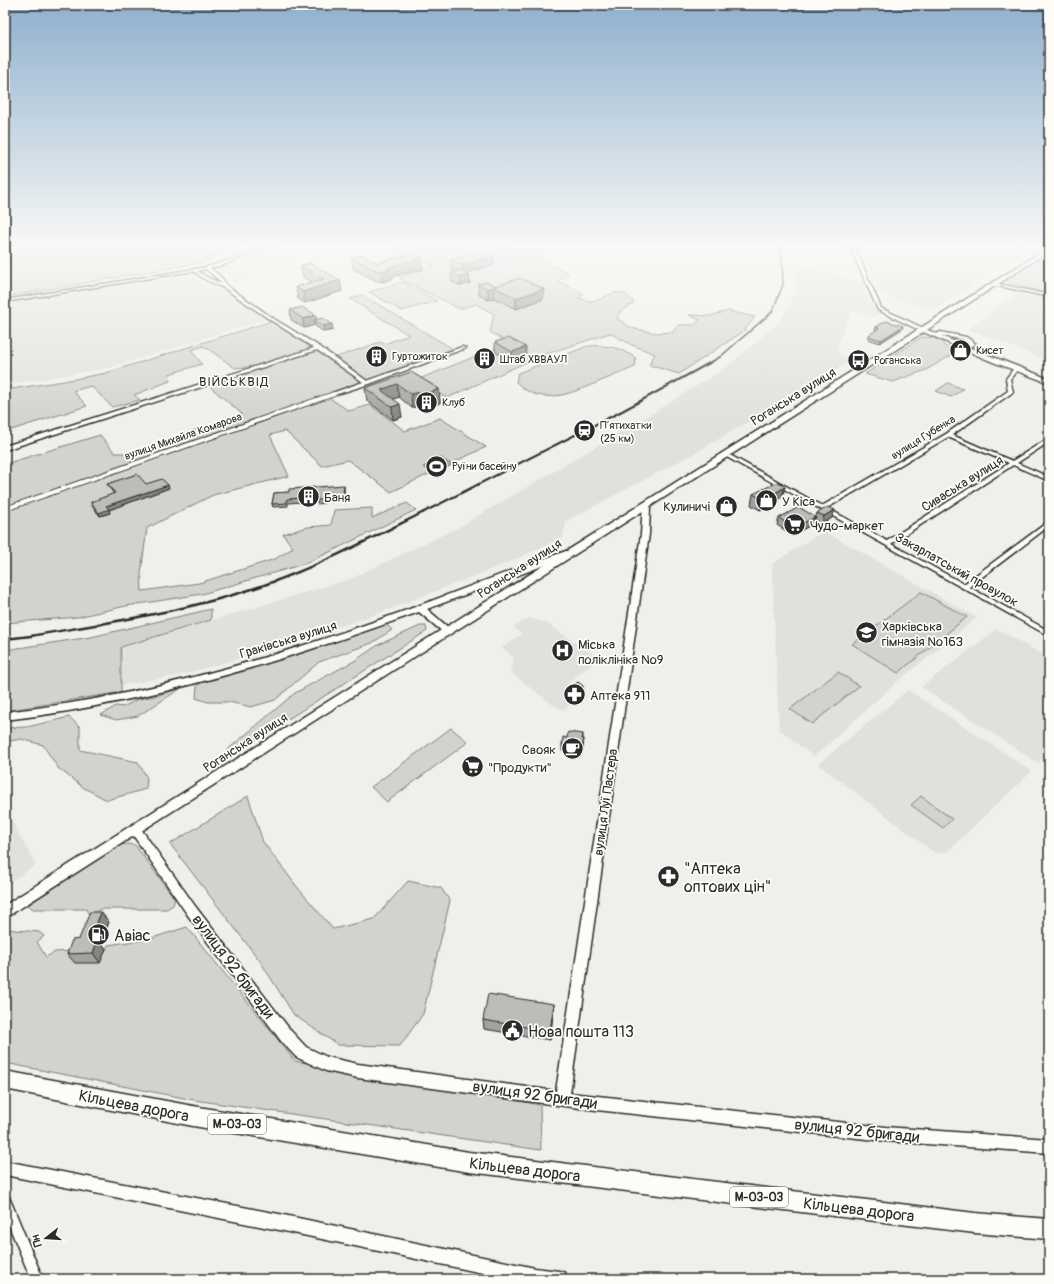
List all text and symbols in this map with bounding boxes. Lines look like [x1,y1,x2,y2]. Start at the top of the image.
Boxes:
shop icon: Кисет [948,337,974,363]
building icon: Гуртожиток [363,343,389,369]
place label: Кисет [976,344,1004,357]
building icon: Штаб ХВВАУЛ [472,346,498,372]
bus stop icon: Роганська [846,347,872,373]
place label: Гуртожиток [392,350,448,363]
place label: Штаб ХВВАУЛ [500,353,567,366]
place label: Роганська [874,354,921,367]
street label: Роганська вулиця [748,364,839,429]
district label: ВІЙСЬКВІД [199,374,269,390]
building icon: Клуб [414,389,440,415]
place label: Клуб [442,396,466,409]
street label: вулиця Михайла Комарова [123,410,244,463]
street label: вулиця Губенка [889,413,958,462]
station icon: Пʼятихатки (25 км) [571,418,597,444]
place label: Пʼятихатки (25 км) [600,419,652,445]
street label: Сиваська вулиця [919,452,1006,515]
sports icon: Руїни басейну [424,453,450,479]
place label: Руїни басейну [452,460,517,473]
building icon: Баня [296,484,322,510]
shop icon: У Кіса [754,488,780,514]
place label: Баня [324,490,350,506]
shop icon: Кулиничі [713,493,739,519]
place label: У Кіса [782,494,815,510]
place label: Кулиничі [663,499,710,515]
supermarket icon: Чудо-маркет [782,512,808,538]
place label: Чудо-маркет [810,518,885,534]
street label: Закарпатський провулок [892,529,1021,611]
street label: Роганська вулиця [474,536,565,602]
street label: Граківська вулиця [238,618,339,662]
place label: Харківська гімназія №163 [882,619,963,650]
school or university icon: Харківська гімназія №163 [854,620,880,646]
place label: Міська поліклініка №9 [578,637,664,668]
hospital icon: Міська поліклініка №9 [550,638,576,664]
pharmacy icon: Аптека 911 [562,682,588,708]
place label: Аптека 911 [590,688,650,704]
street label: Роганська вулиця [200,710,291,776]
cafe icon: Свояк [559,736,585,762]
place label: Свояк [522,742,556,758]
street label: вулиця Луї Пастера [591,748,621,856]
supermarket icon: "Продукти" [460,754,486,780]
place label: "Продукти" [488,760,552,776]
place label: "Аптека оптових цін" [684,859,771,897]
pharmacy icon: "Аптека оптових цін" [656,864,682,890]
street label: вулиця 92 бригади [187,911,279,1023]
fuel station icon: Авіас [85,922,111,948]
place label: Авіас [114,926,151,946]
public building icon: Нова пошта 113 [499,1018,525,1044]
place label: Нова пошта 113 [528,1022,634,1042]
street label: вулиця 92 бригади [471,1076,598,1114]
street label: Кільцева дорога [77,1086,191,1126]
road number: М-03-03 [208,1114,266,1134]
street label: вулиця 92 бригади [793,1114,920,1147]
street label: Кільцева дорога [468,1153,582,1187]
road number: М-03-03 [730,1187,788,1207]
street label: Кільцева дорога [802,1193,916,1227]
north arrow [26,1218,66,1258]
text: Пн [29,1233,45,1248]

